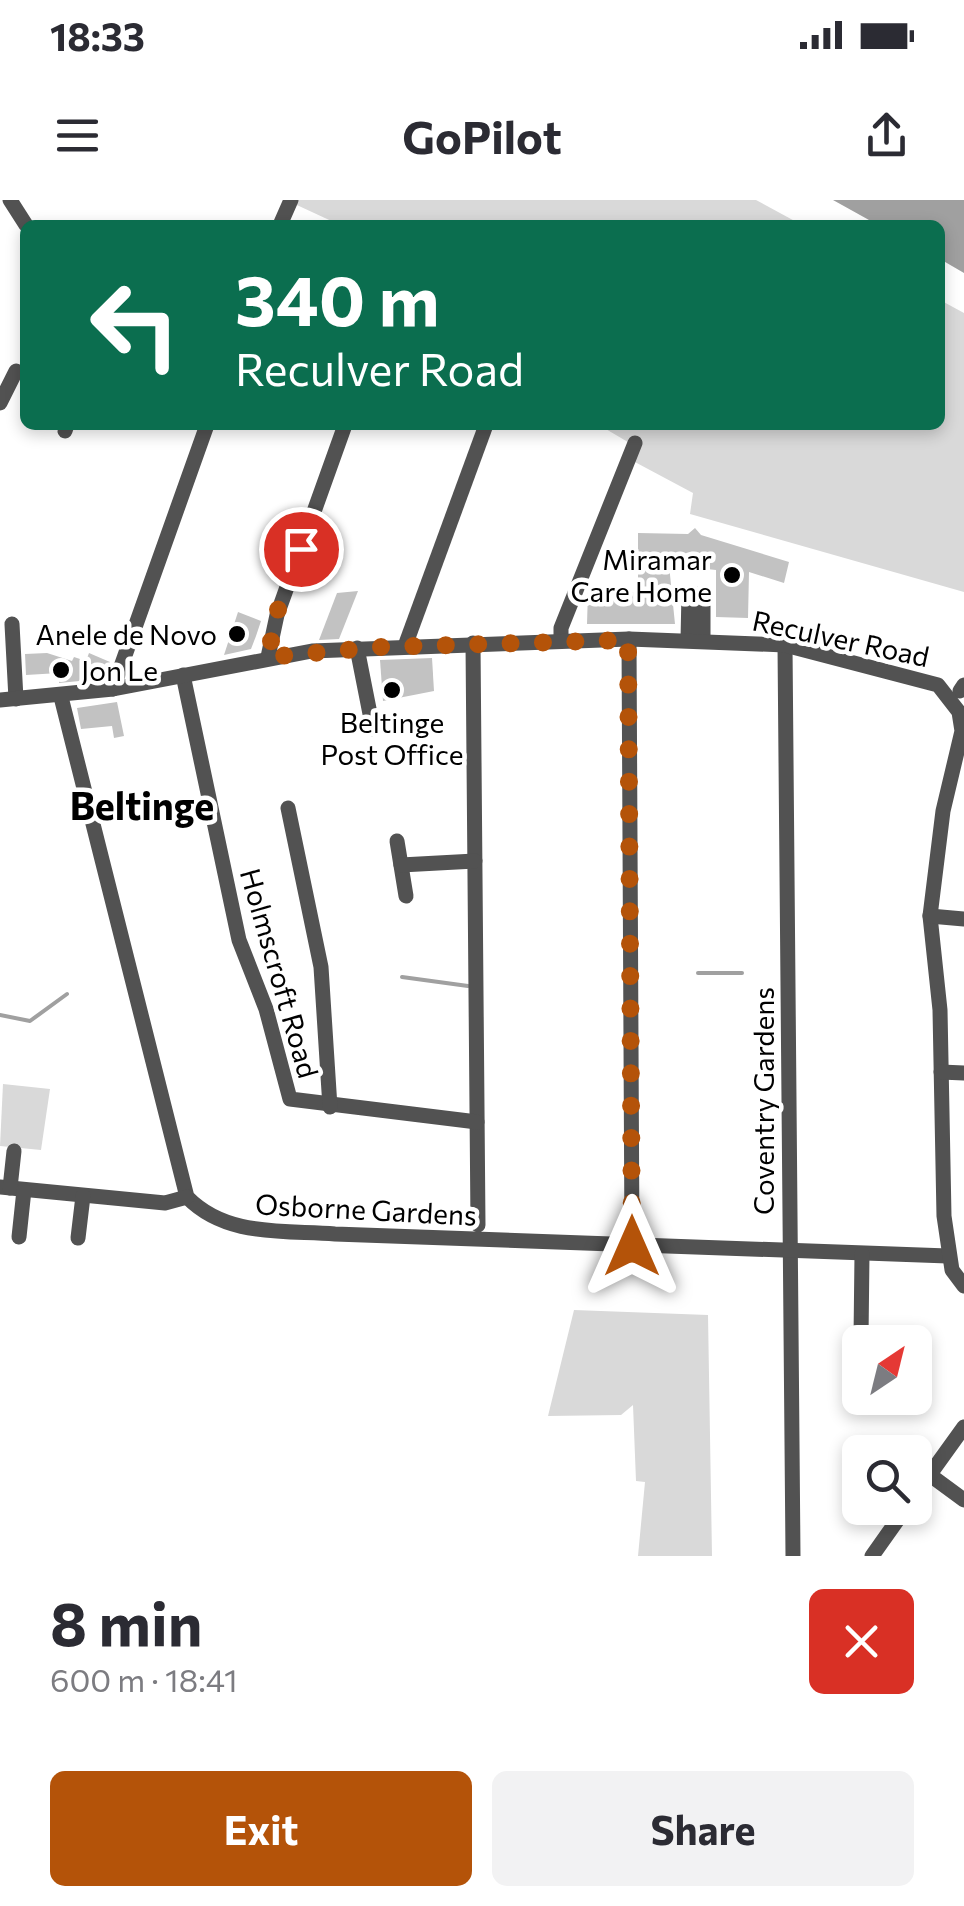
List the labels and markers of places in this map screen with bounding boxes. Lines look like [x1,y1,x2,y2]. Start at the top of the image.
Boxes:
pin [259,507,344,592]
place label: Miramar Care Home [570,542,712,608]
marker: Miramar Care Home [721,564,743,586]
place label: Anele de Novo [35,617,217,651]
marker: Anele de Novo [226,623,248,645]
place label: Jon Le [81,653,158,687]
marker: Jon Le [50,659,72,681]
marker: Beltinge Post Office [381,679,403,701]
place label: Beltinge Post Office [320,705,464,771]

